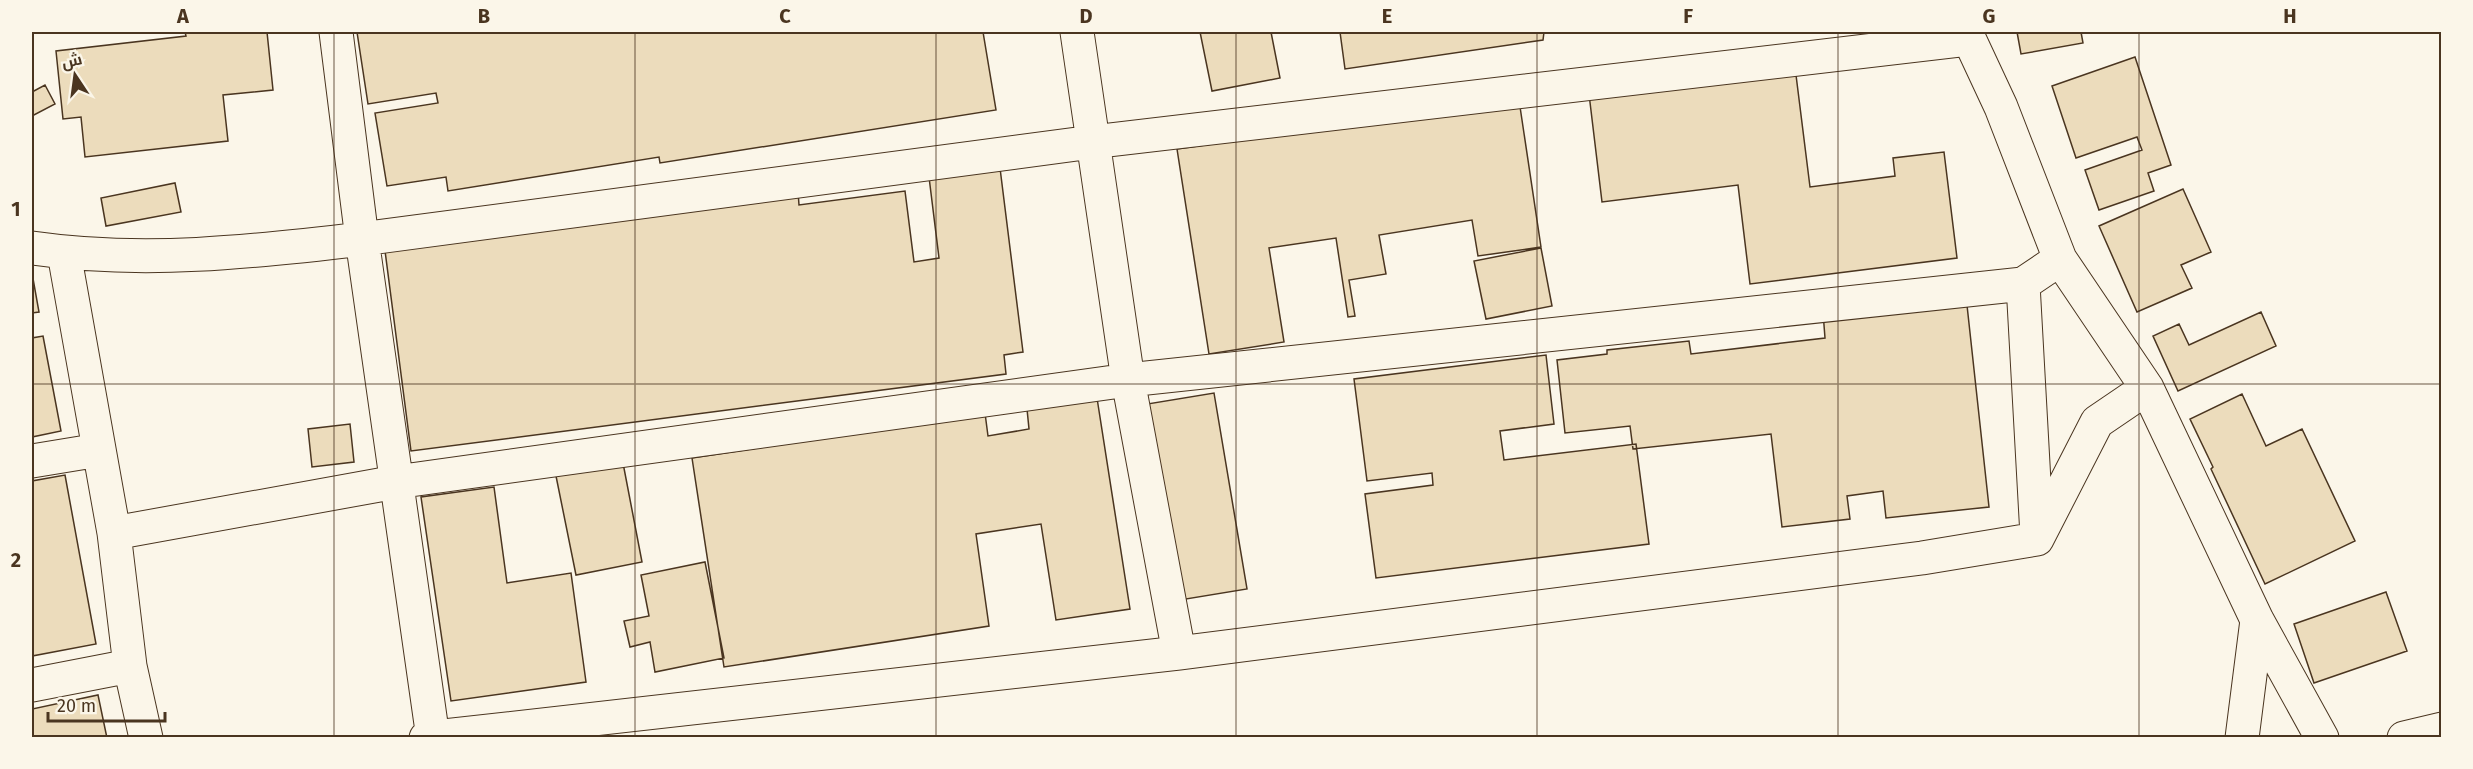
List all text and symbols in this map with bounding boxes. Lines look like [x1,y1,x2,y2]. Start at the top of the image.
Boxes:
text: A [176,4,190,28]
text: B [478,4,490,28]
text: C [779,4,791,28]
text: D [1079,4,1093,28]
text: E [1382,4,1392,28]
text: F [1683,4,1693,28]
text: G [1983,4,1995,28]
text: H [2283,4,2297,28]
north arrow [45,45,105,105]
text: ش [60,49,84,72]
text: 1 [11,197,21,221]
text: 2 [11,548,21,572]
scale bar [48,685,165,723]
text: 20 m [57,695,96,717]

